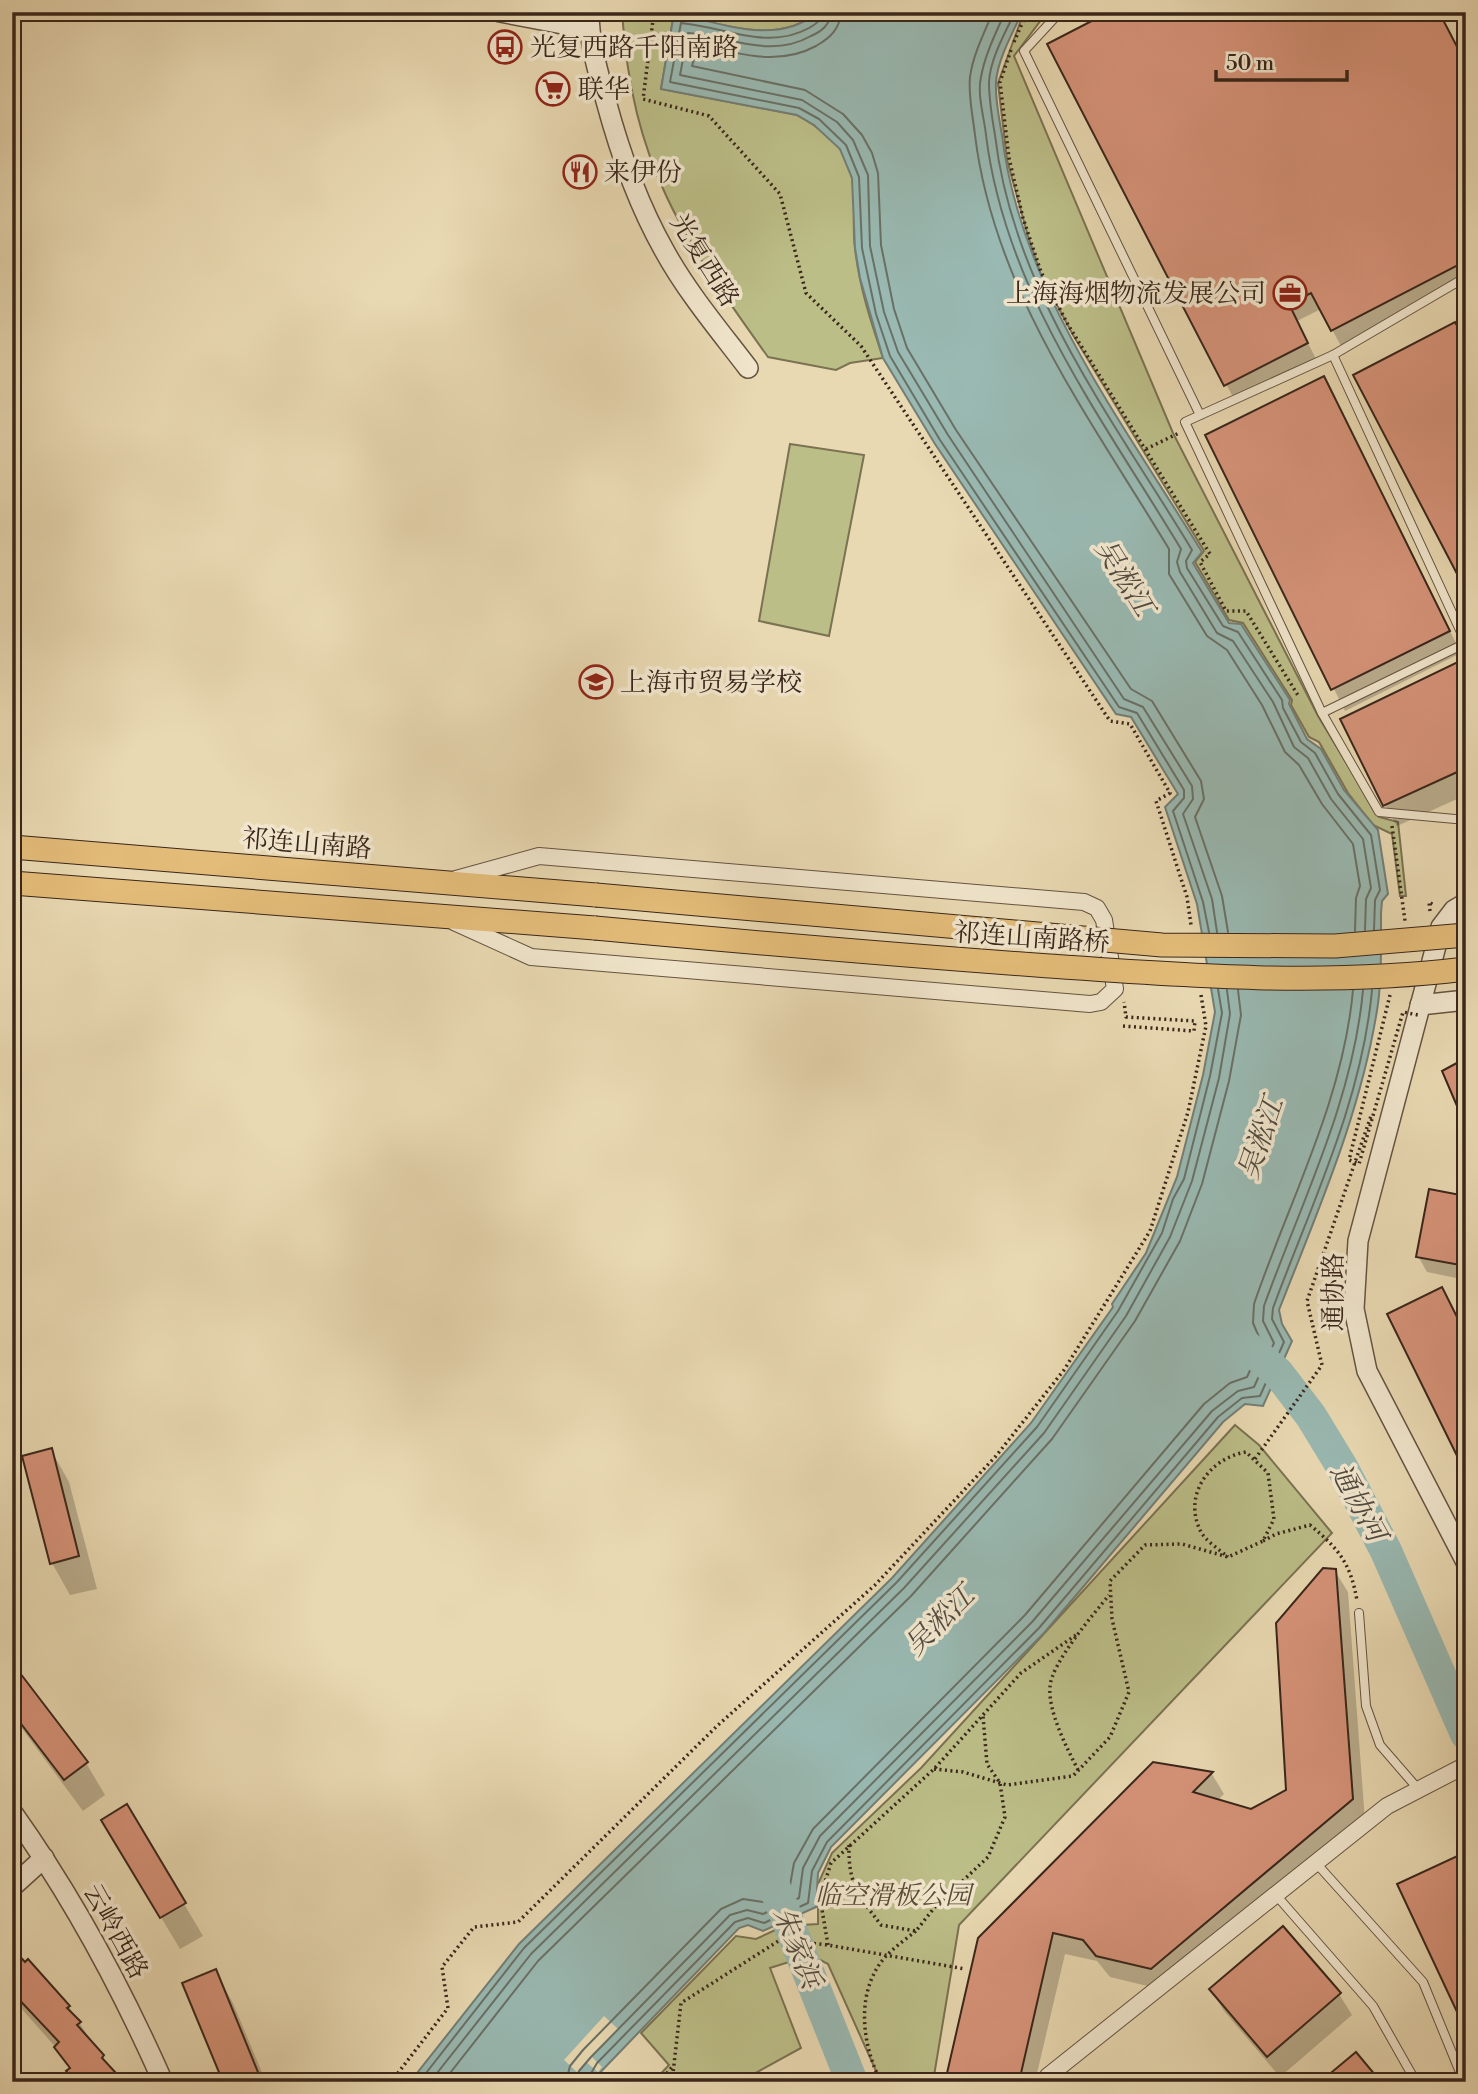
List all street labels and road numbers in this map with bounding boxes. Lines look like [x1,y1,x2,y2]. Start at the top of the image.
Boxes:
street label: 光复西路 [663,208,745,313]
street label: 祁连山南路 [241,822,373,866]
street label: 祁连山南路桥 [953,917,1111,959]
street label: 通协路 [1318,1253,1350,1331]
street label: 云岭西路 [76,1878,154,1985]

